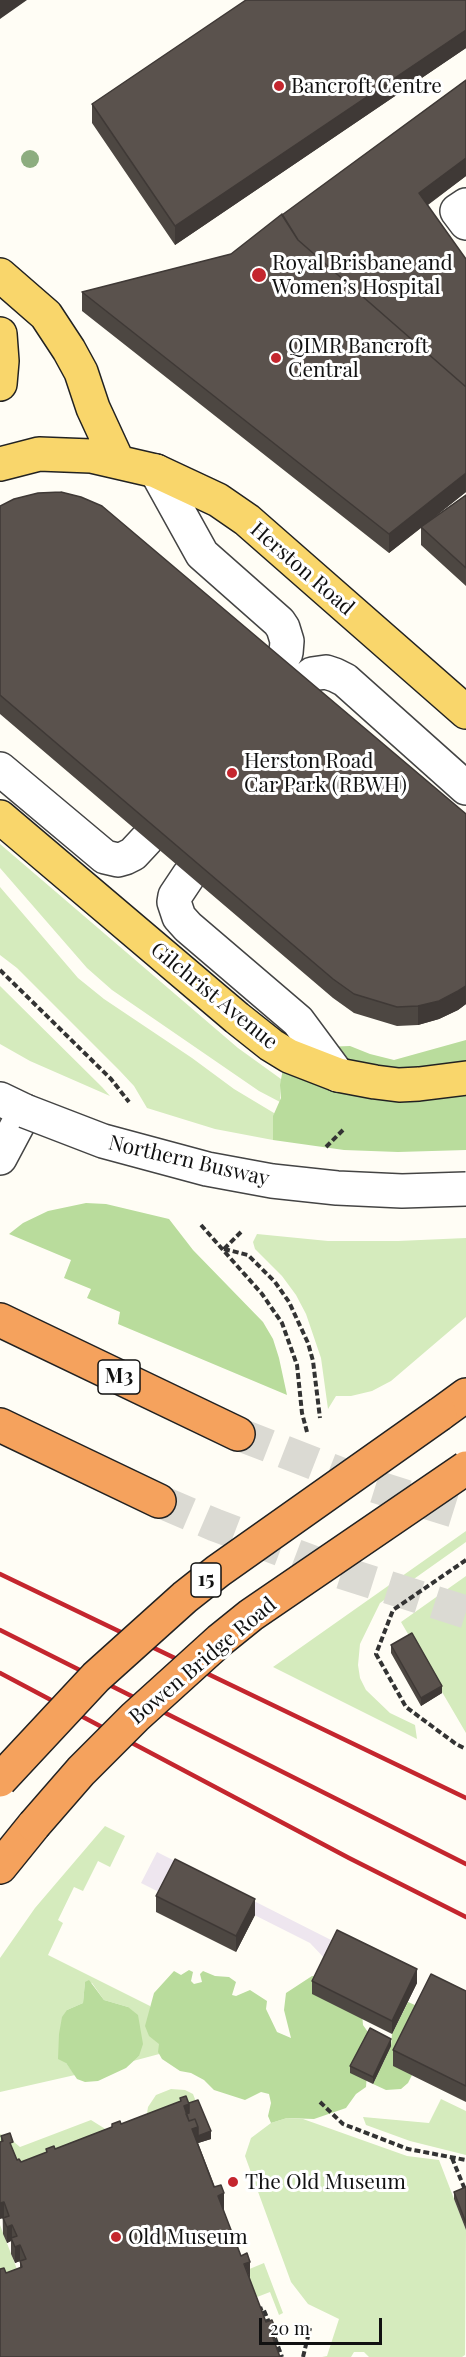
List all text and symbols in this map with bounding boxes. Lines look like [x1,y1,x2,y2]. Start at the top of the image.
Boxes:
place label: Bancroft Centre [291,73,442,99]
marker: Bancroft Centre [272,79,286,93]
place label: Royal Brisbane and Women’s Hospital [272,250,453,300]
marker: Royal Brisbane and Women’s Hospital [250,266,268,284]
place label: QIMR Bancroft Central [288,333,429,383]
marker: QIMR Bancroft Central [269,351,283,365]
street label: Herston Road [245,517,359,621]
place label: Herston Road Car Park (RBWH) [244,748,407,798]
marker: Herston Road Car Park (RBWH) [225,766,239,780]
street label: Gilchrist Avenue [145,937,283,1055]
street label: Northern Busway [106,1130,272,1192]
road number: M3 [98,1360,140,1394]
road number: 15 [191,1563,221,1597]
street label: Bowen Bridge Road [124,1592,282,1730]
place label: The Old Museum [245,2169,406,2195]
marker: The Old Museum [226,2175,240,2189]
place label: Old Museum [128,2224,248,2250]
marker: Old Museum [109,2230,123,2244]
scale bar [262,2306,385,2344]
text: 20 m [270,2316,310,2340]

